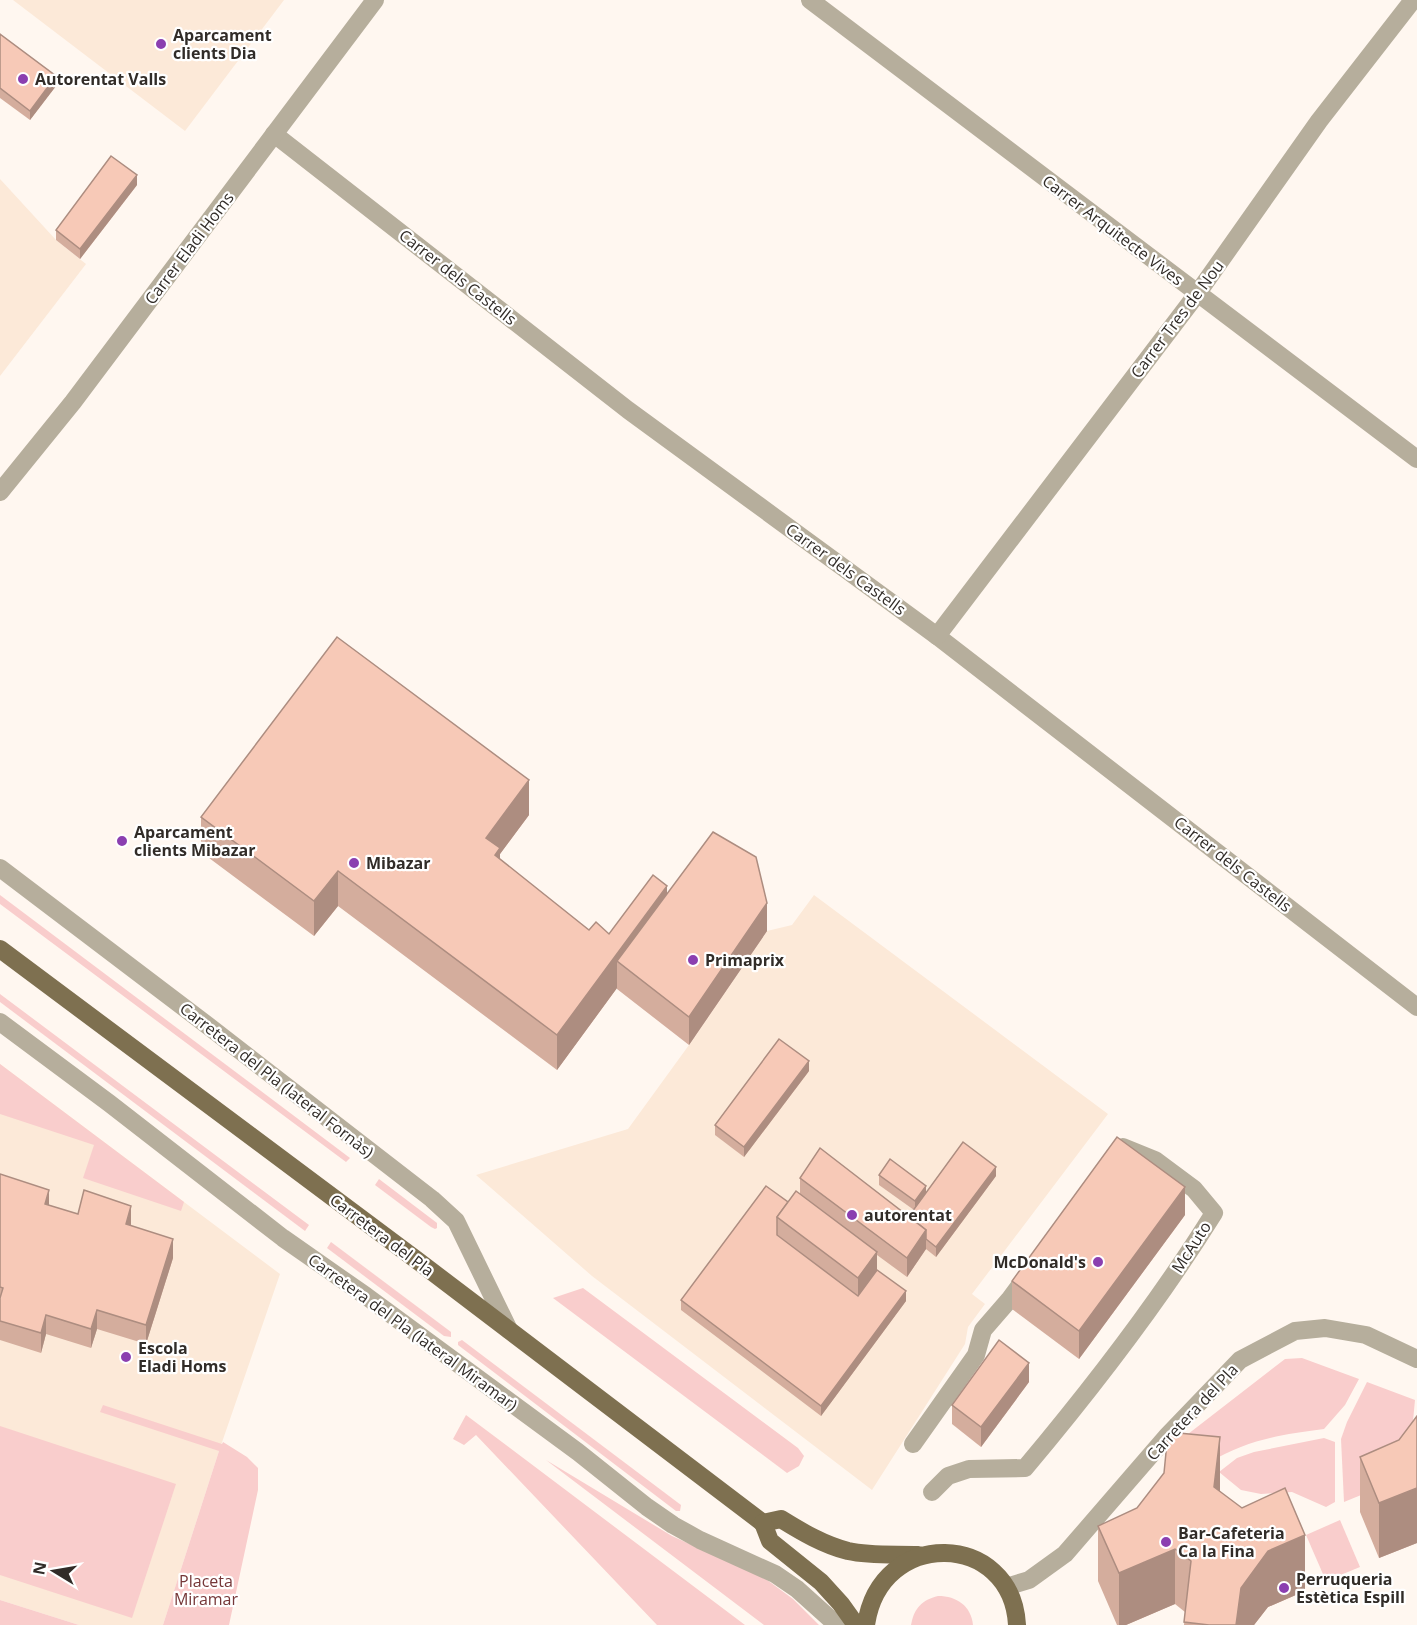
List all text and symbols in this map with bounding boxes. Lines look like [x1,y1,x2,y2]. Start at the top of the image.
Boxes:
place label: Aparcament clients Dia [173,24,272,64]
marker: Aparcament clients Dia [154,37,168,51]
place label: Autorentat Valls [35,68,166,90]
marker: Autorentat Valls [16,72,30,86]
street label: Carrer Arquitecte Vives [1038,170,1188,290]
street label: Carrer Eladi Homs [139,187,239,309]
street label: Carrer dels Castells [395,224,521,330]
street label: Carrer Tres de Nou [1125,256,1229,382]
street label: Carrer dels Castells [782,518,910,620]
street label: Carrer dels Castells [1170,811,1296,917]
place label: Aparcament clients Mibazar [134,821,256,861]
marker: Aparcament clients Mibazar [115,834,129,848]
place label: Mibazar [366,852,431,874]
marker: Mibazar [347,856,361,870]
place label: Primaprix [705,949,785,971]
marker: Primaprix [686,953,700,967]
street label: Carretera del Pla (lateral Fornàs) [176,997,379,1163]
street label: Carretera del Pla [326,1189,438,1281]
place label: autorentat [864,1204,952,1226]
marker: autorentat [845,1208,859,1222]
street label: McAuto [1166,1217,1216,1277]
street label: Carretera del Pla (lateral Miramar) [304,1249,522,1416]
place label: McDonald's [994,1251,1086,1273]
marker: McDonald's [1091,1255,1105,1269]
place label: Escola Eladi Homs [138,1337,227,1377]
marker: Escola Eladi Homs [119,1350,133,1364]
street label: Carretera del Pla [1141,1359,1243,1465]
place label: Bar-Cafeteria Ca la Fina [1178,1522,1285,1562]
marker: Bar-Cafeteria Ca la Fina [1159,1535,1173,1549]
north arrow [24,1541,84,1601]
text: N [27,1560,51,1577]
place label: Perruqueria Estètica Espill [1296,1568,1405,1608]
park label: Placeta Miramar [174,1570,239,1610]
marker: Perruqueria Estètica Espill [1277,1581,1291,1595]

